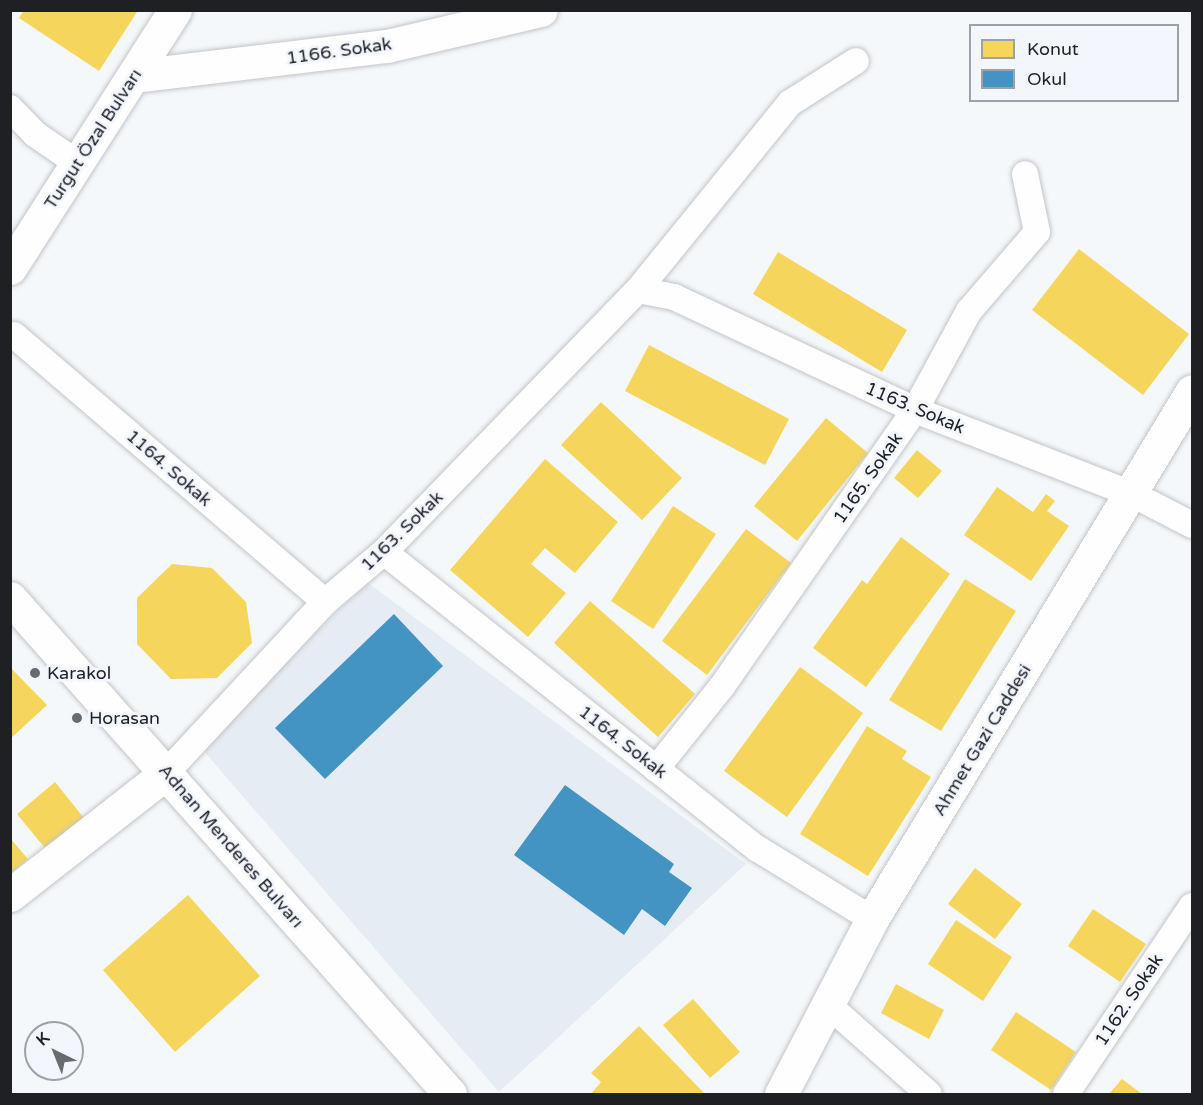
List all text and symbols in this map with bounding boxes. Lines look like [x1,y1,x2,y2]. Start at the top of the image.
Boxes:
legend [969,24,1179,102]
street label: 1166. Sokak [285,33,393,69]
text: Konut [1027,38,1079,60]
street label: Turgut Özal Bulvarı [40,65,146,213]
text: Okul [1027,68,1067,90]
street label: 1163. Sokak [862,377,968,439]
street label: 1164. Sokak [122,425,216,511]
street label: 1165. Sokak [829,428,907,528]
street label: 1163. Sokak [356,486,448,576]
street label: Ahmet Gazi Caddesi [928,660,1036,820]
place label: Karakol [47,662,111,684]
marker: Karakol [28,666,42,680]
street label: 1164. Sokak [575,701,671,783]
place label: Horasan [89,707,160,729]
marker: Horasan [70,711,84,725]
street label: Adnan Menderes Bulvarı [154,760,308,932]
street label: 1162. Sokak [1090,950,1168,1050]
north arrow [24,1021,84,1081]
text: K [32,1028,54,1050]

